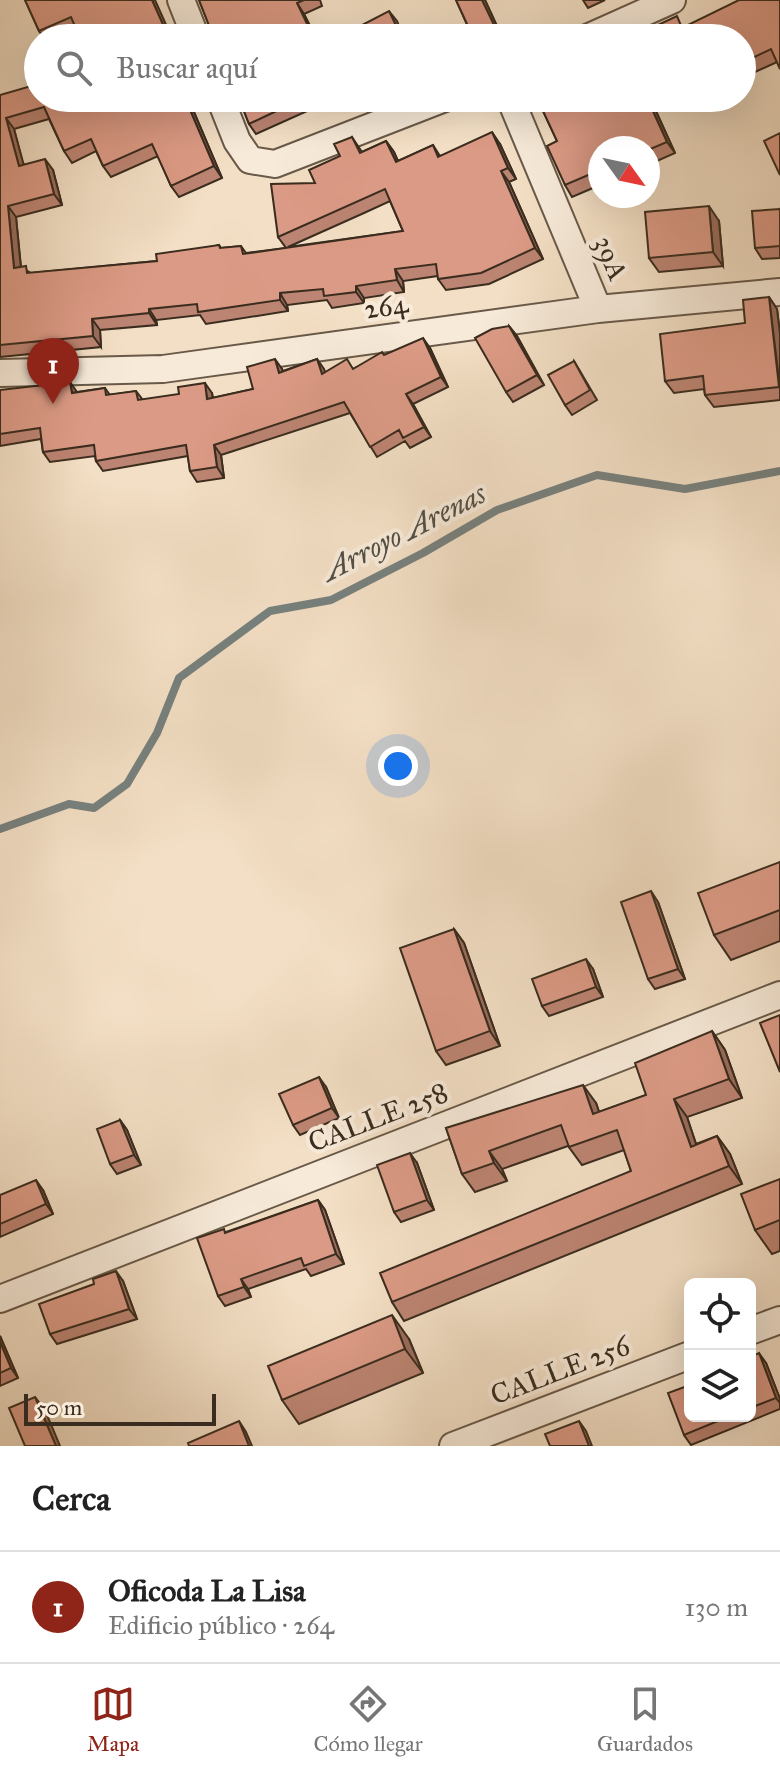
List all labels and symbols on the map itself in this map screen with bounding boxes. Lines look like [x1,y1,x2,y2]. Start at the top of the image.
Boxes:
north arrow [588,136,660,208]
street label: 39A [586,230,636,286]
street label: 264 [362,285,411,326]
pin: 1 [27,338,79,404]
water label: Arroyo Arenas [314,475,493,590]
your location [378,746,418,786]
street label: CALLE 258 [303,1074,453,1160]
street label: CALLE 256 [485,1327,636,1413]
scale bar [24,1390,216,1426]

